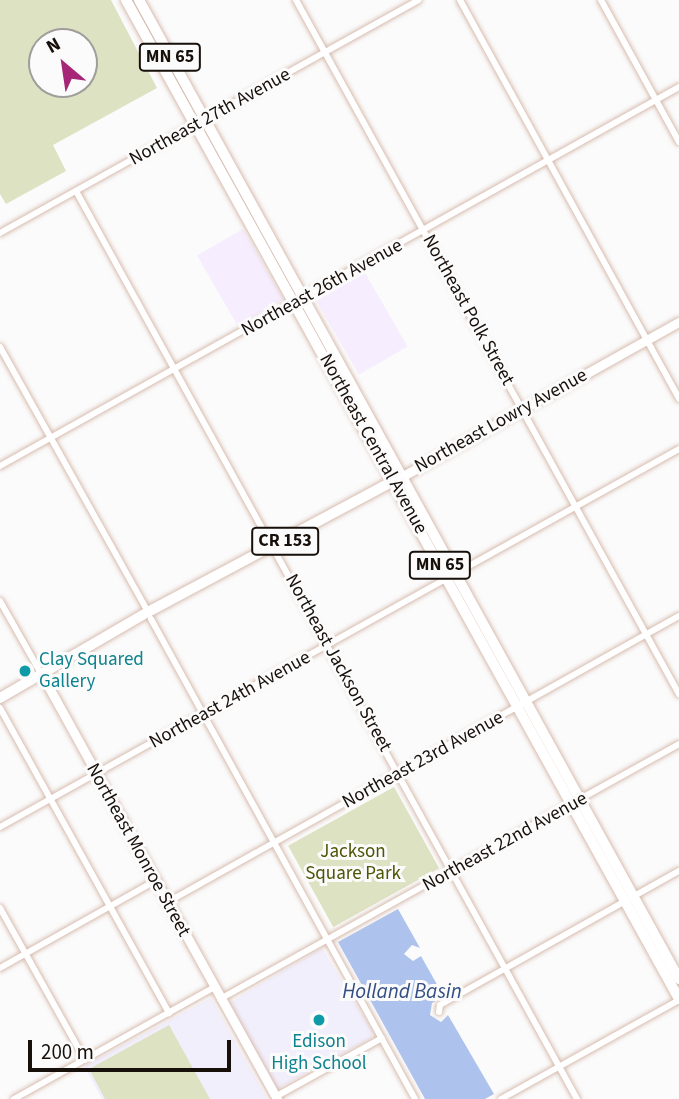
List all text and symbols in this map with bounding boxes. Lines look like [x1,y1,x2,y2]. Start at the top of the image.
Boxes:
north arrow [28,28,98,98]
text: N [41,31,66,61]
road number: MN 65 [138,42,202,72]
street label: Northeast 27th Avenue [126,63,294,171]
street label: Northeast Polk Street [417,231,519,389]
street label: Northeast 26th Avenue [238,234,406,342]
street label: Northeast Central Avenue [314,350,432,538]
street label: Northeast Lowry Avenue [411,364,591,478]
road number: CR 153 [250,526,320,556]
road number: MN 65 [408,550,472,580]
street label: Northeast Jackson Street [280,570,396,756]
street label: Northeast 24th Avenue [146,646,314,754]
place label: Clay Squared Gallery [39,649,144,693]
marker: Clay Squared Gallery [17,663,33,679]
street label: Northeast 23rd Avenue [338,706,508,814]
street label: Northeast Monroe Street [81,759,195,941]
street label: Northeast 22nd Avenue [419,787,591,897]
park label: Jackson Square Park [305,841,401,885]
water label: Holland Basin [342,978,462,1004]
marker: Edison High School [311,1012,327,1028]
scale bar [32,1026,234,1070]
place label: Edison High School [271,1031,367,1075]
text: 200 m [41,1037,94,1067]

